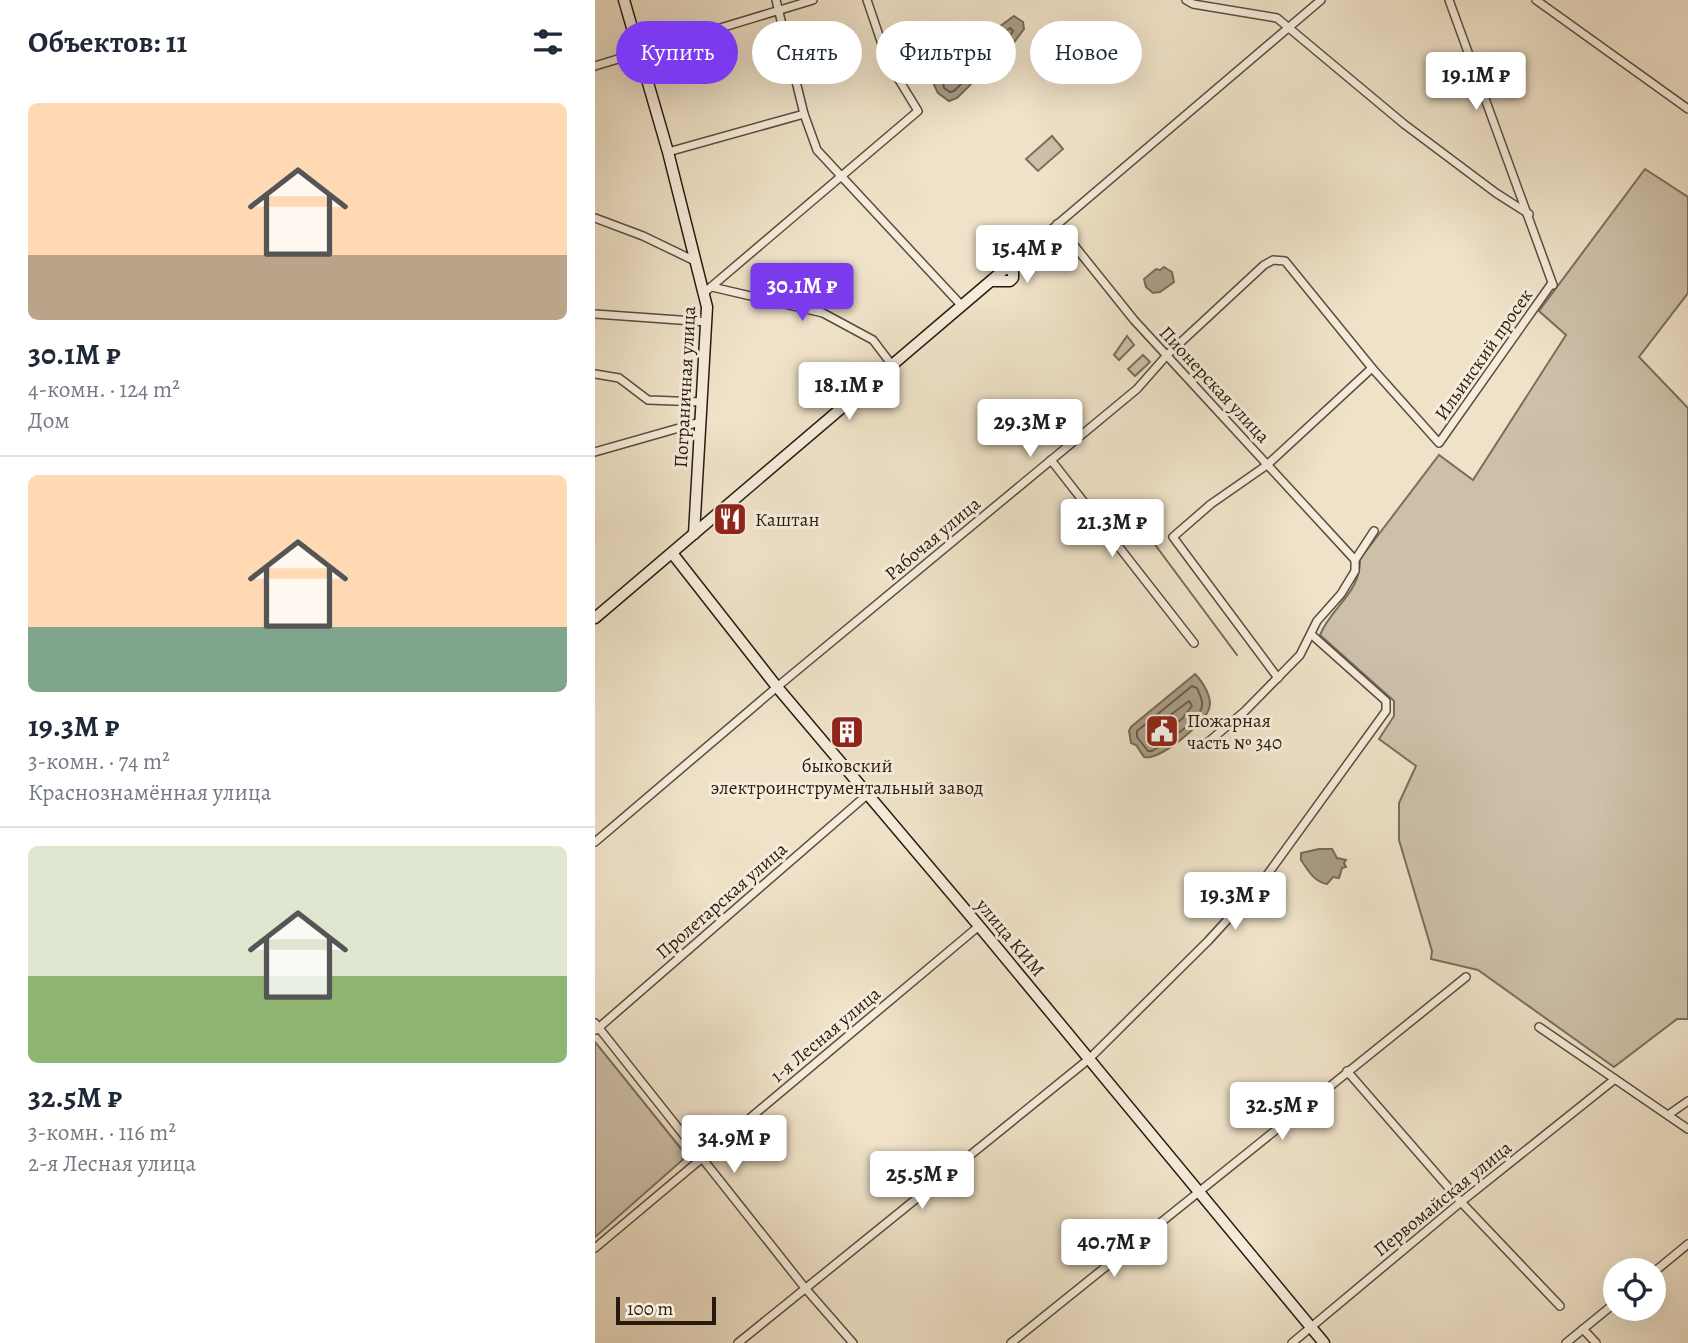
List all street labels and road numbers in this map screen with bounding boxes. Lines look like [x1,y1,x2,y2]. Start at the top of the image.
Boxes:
street label: Ильинский просек [1429,283,1539,426]
street label: Пограничная улица [668,305,702,469]
street label: Пионерская улица [1153,320,1276,449]
street label: Рабочая улица [879,491,986,587]
street label: Пролетарская улица [650,836,793,965]
street label: улица КИМ [969,892,1051,982]
street label: 1-я Лесная улица [765,981,886,1089]
street label: Первомайская улица [1368,1135,1517,1263]

